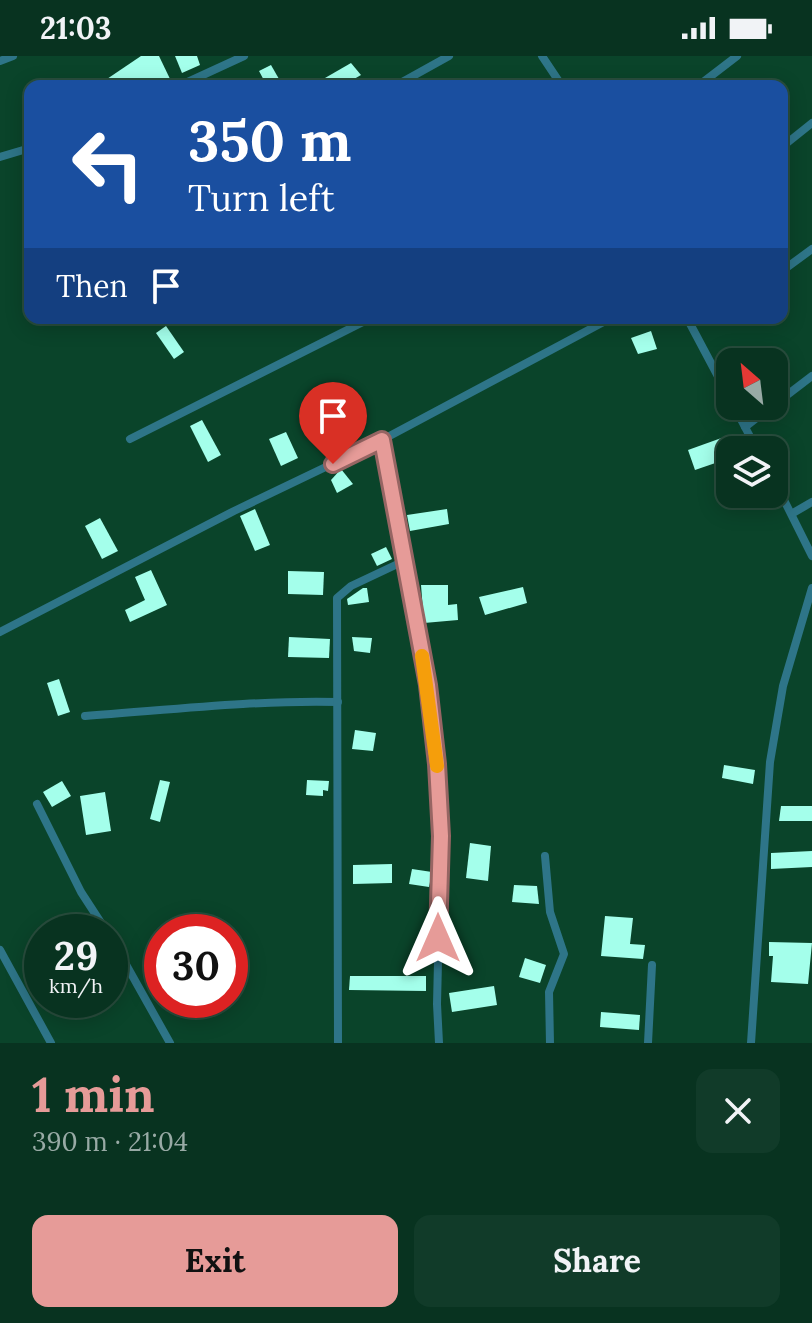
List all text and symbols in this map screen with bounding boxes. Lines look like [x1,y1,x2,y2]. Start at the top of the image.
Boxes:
text: 21:03 [40,9,112,47]
text: 350 m [188,105,351,176]
icon: left [56,112,160,216]
text: Turn left [188,175,335,221]
icon: arrive [144,264,188,308]
text: Then [56,267,128,305]
north arrow [716,348,788,420]
map controls [716,348,788,508]
pin [299,382,367,464]
icon: arrive [311,394,355,438]
button: layers [716,436,788,508]
position arrow [396,896,480,980]
speed limit sign: 30 [144,914,248,1018]
text: 29 [54,930,98,981]
text: km/h [49,973,103,998]
text: 1 min [32,1064,155,1125]
button: close [696,1069,780,1153]
text: 390 m · 21:04 [32,1125,188,1158]
button: Exit [32,1215,398,1307]
button: Share [414,1215,780,1307]

